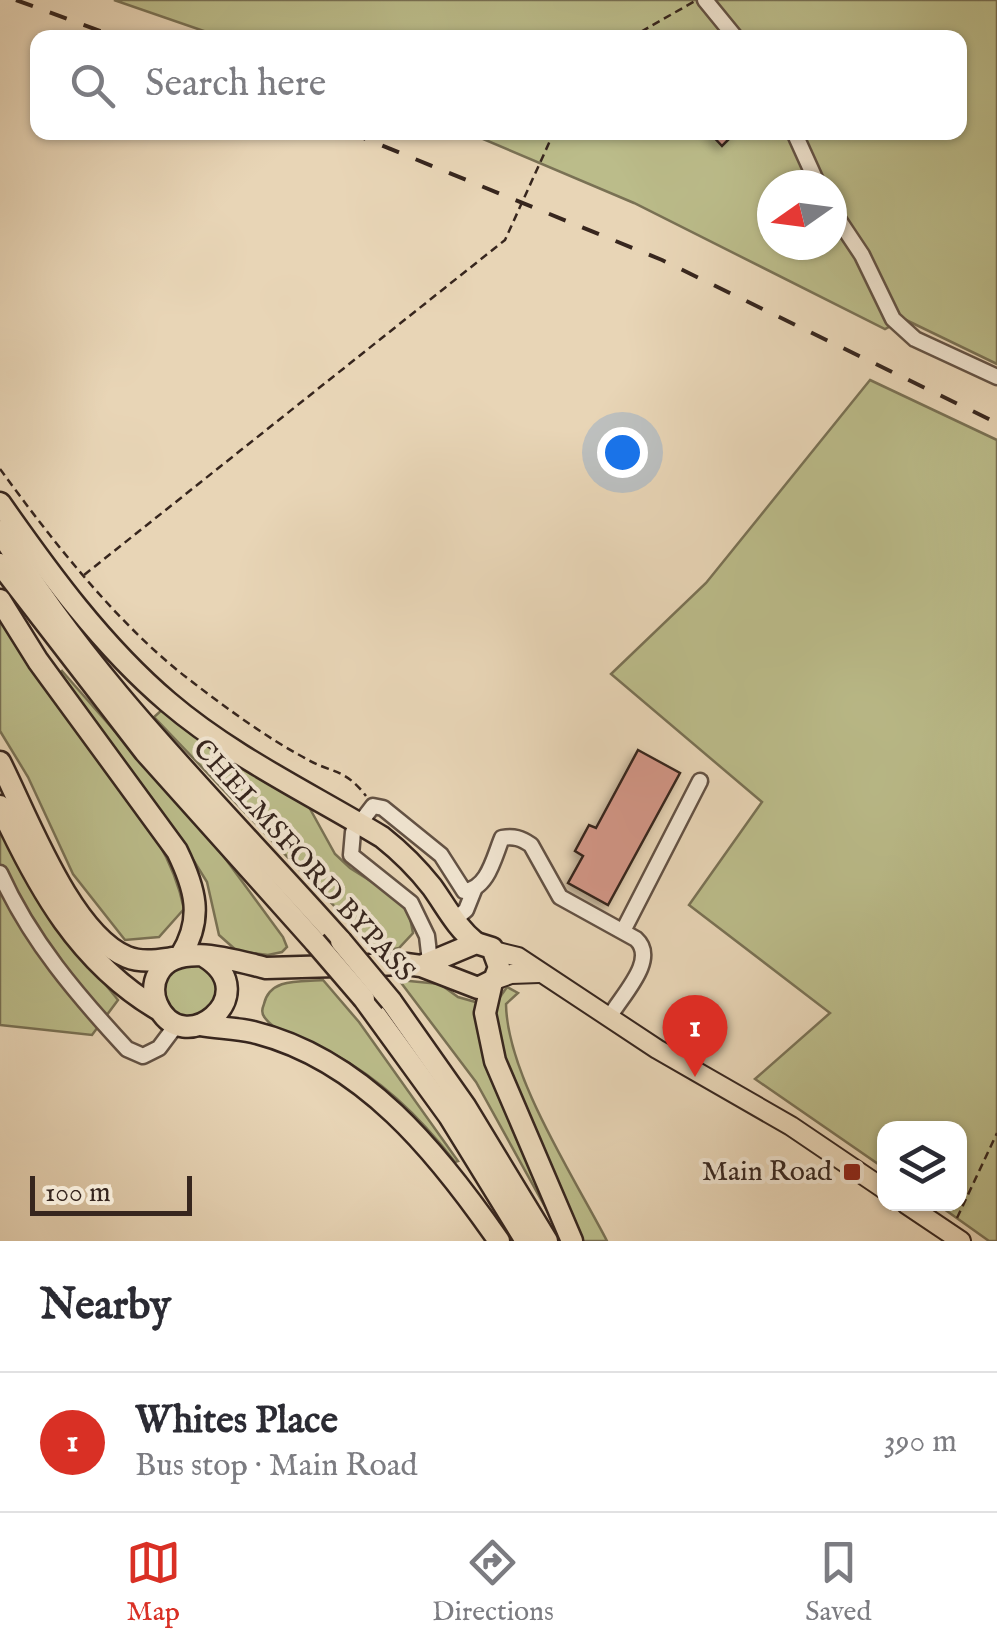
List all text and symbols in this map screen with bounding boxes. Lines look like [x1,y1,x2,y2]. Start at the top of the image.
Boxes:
search box [30,30,967,140]
icon: search [65,58,120,113]
text: Search here [145,61,326,109]
north arrow [757,170,847,260]
your location [597,427,648,478]
street label: CHELMSFORD BYPASS [185,732,421,990]
pin: 1 [662,994,728,1077]
map controls [877,1121,967,1211]
button: layers [877,1121,967,1211]
place label: Main Road [702,1155,832,1190]
marker: Main Road [841,1161,863,1183]
scale bar [30,1171,192,1216]
text: 100 m [45,1176,111,1211]
text: Nearby [40,1280,171,1333]
text: Whites Place [135,1398,338,1446]
text: 1 [67,1422,78,1463]
text: 390 m [884,1422,957,1463]
text: Bus stop · Main Road [135,1446,418,1487]
tab: Map [126,1535,181,1630]
tab: Directions [432,1535,554,1630]
tab: Saved [805,1535,871,1630]

